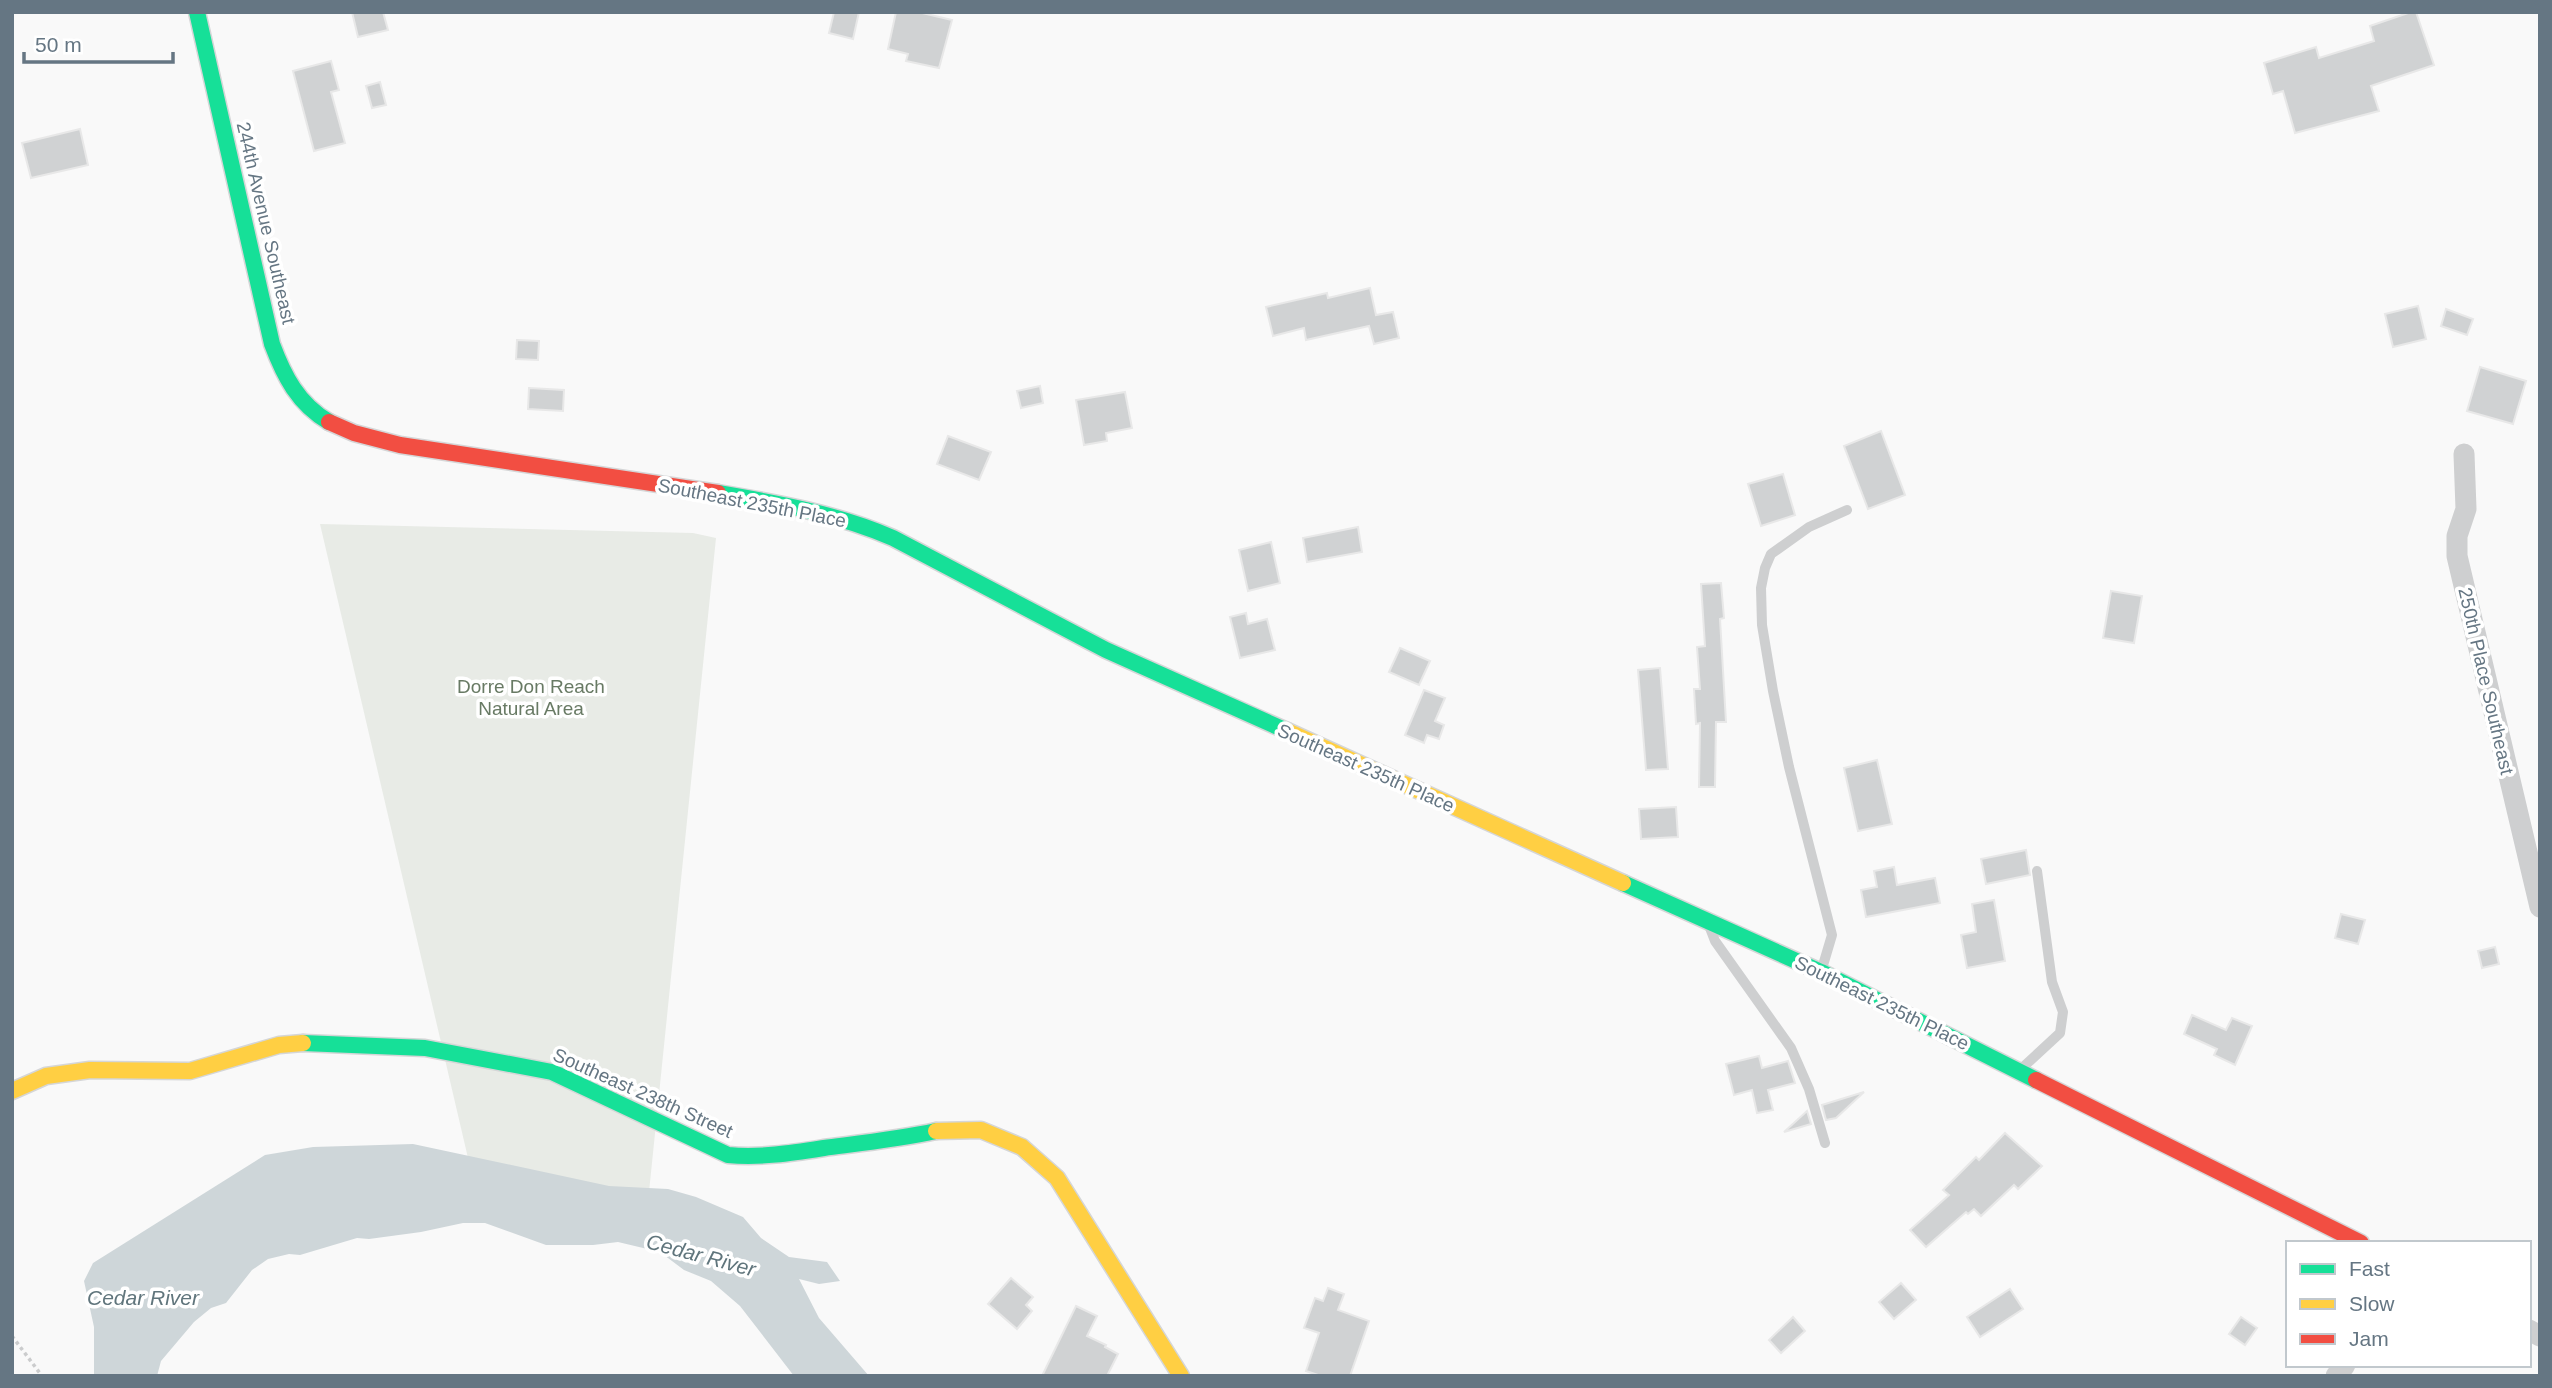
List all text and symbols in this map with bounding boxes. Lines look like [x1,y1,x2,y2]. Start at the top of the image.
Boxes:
scale bar [24,21,173,65]
text: 50 m [35,33,82,56]
street label: 244th Avenue Southeast [233,120,300,327]
street label: Southeast 235th Place [656,474,848,532]
street label: 250th Place Southeast [2454,585,2518,777]
park label: Dorre Don Reach Natural Area [457,676,605,719]
street label: Southeast 235th Place [1274,720,1458,816]
street label: Southeast 235th Place [1791,952,1973,1054]
street label: Southeast 238th Street [550,1044,737,1142]
water label: Cedar River [644,1229,759,1281]
legend [2286,1241,2531,1367]
text: Fast [2349,1257,2390,1280]
water label: Cedar River [87,1286,200,1309]
text: Slow [2349,1292,2395,1315]
text: Jam [2349,1327,2389,1350]

